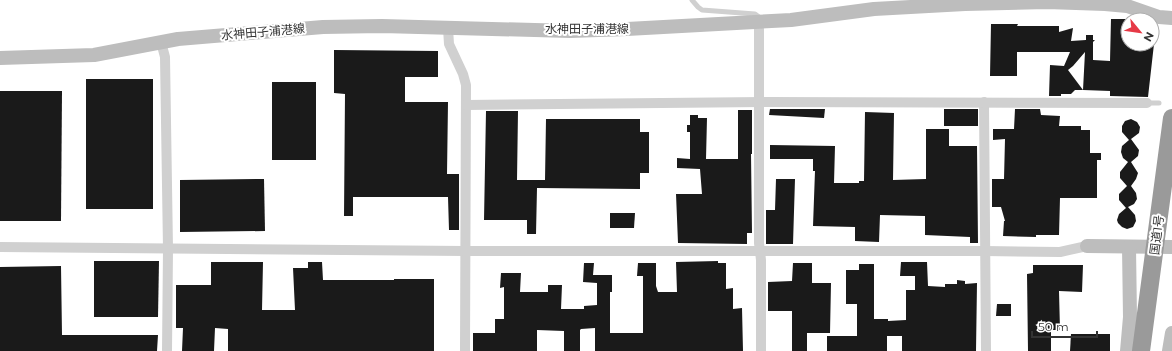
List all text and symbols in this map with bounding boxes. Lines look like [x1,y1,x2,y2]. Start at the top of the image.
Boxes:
north arrow [1120,12,1160,52]
street label: 水神田子浦港線 [220,20,305,43]
street label: 水神田子浦港線 [545,21,629,36]
text: N [1140,30,1157,44]
street label: 国道1号 [1147,214,1166,256]
scale bar [1032,313,1097,339]
text: 50 m [1038,319,1069,334]

